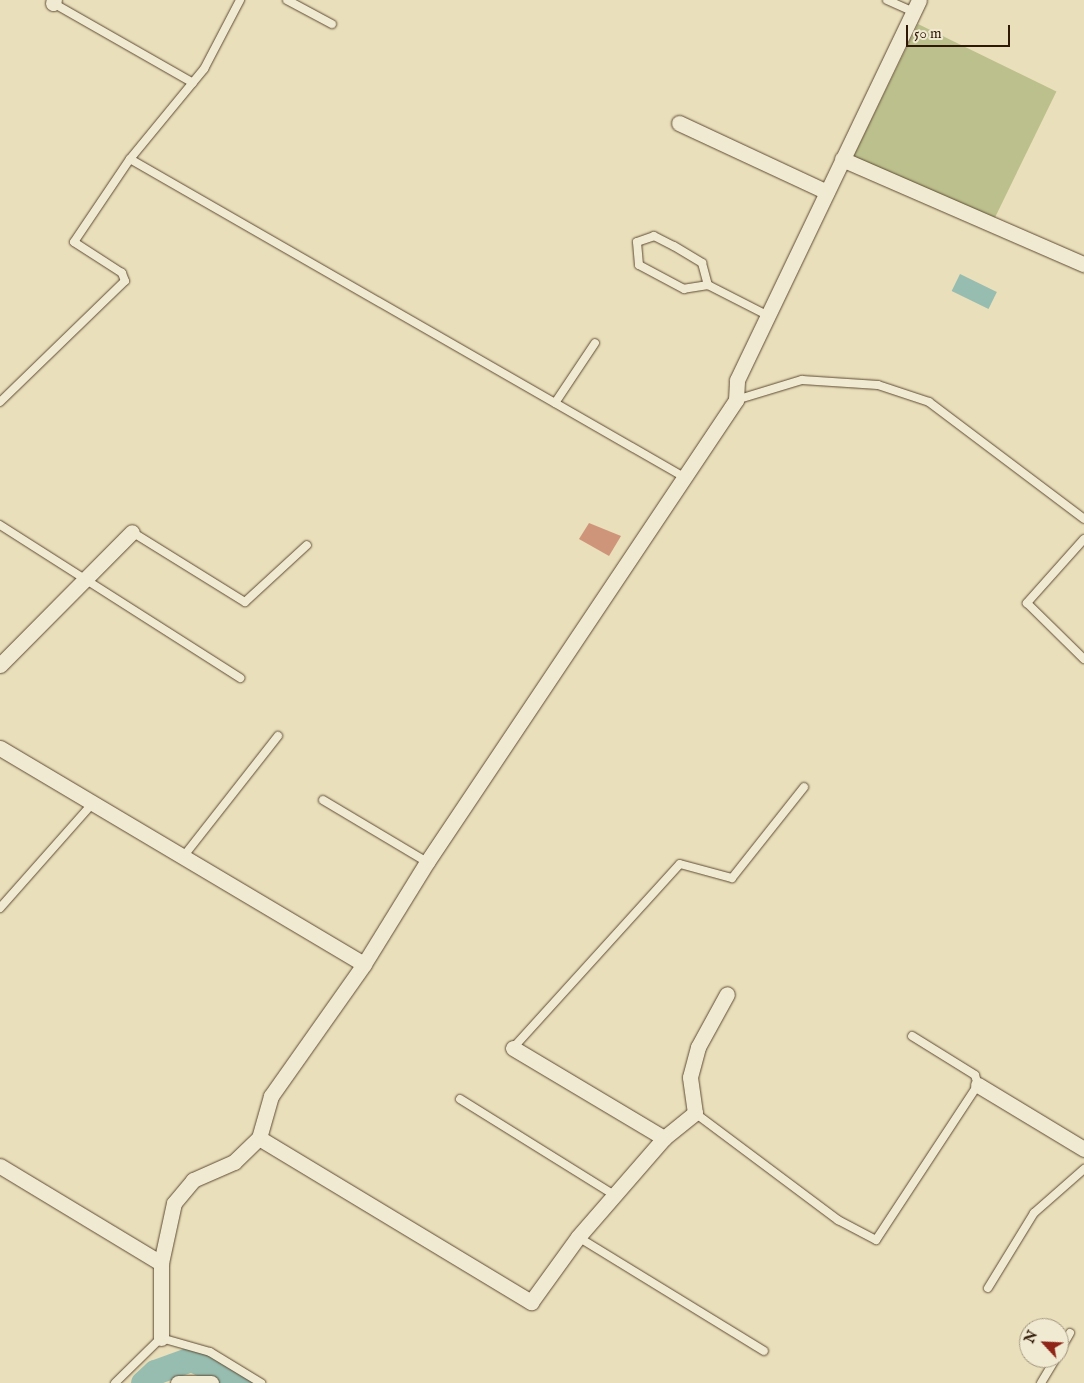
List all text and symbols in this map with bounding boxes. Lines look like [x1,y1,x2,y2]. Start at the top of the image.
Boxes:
scale bar [909,15,1013,47]
text: 50 m [914,24,942,43]
north arrow [1019,1318,1069,1368]
text: N [1021,1328,1042,1346]

